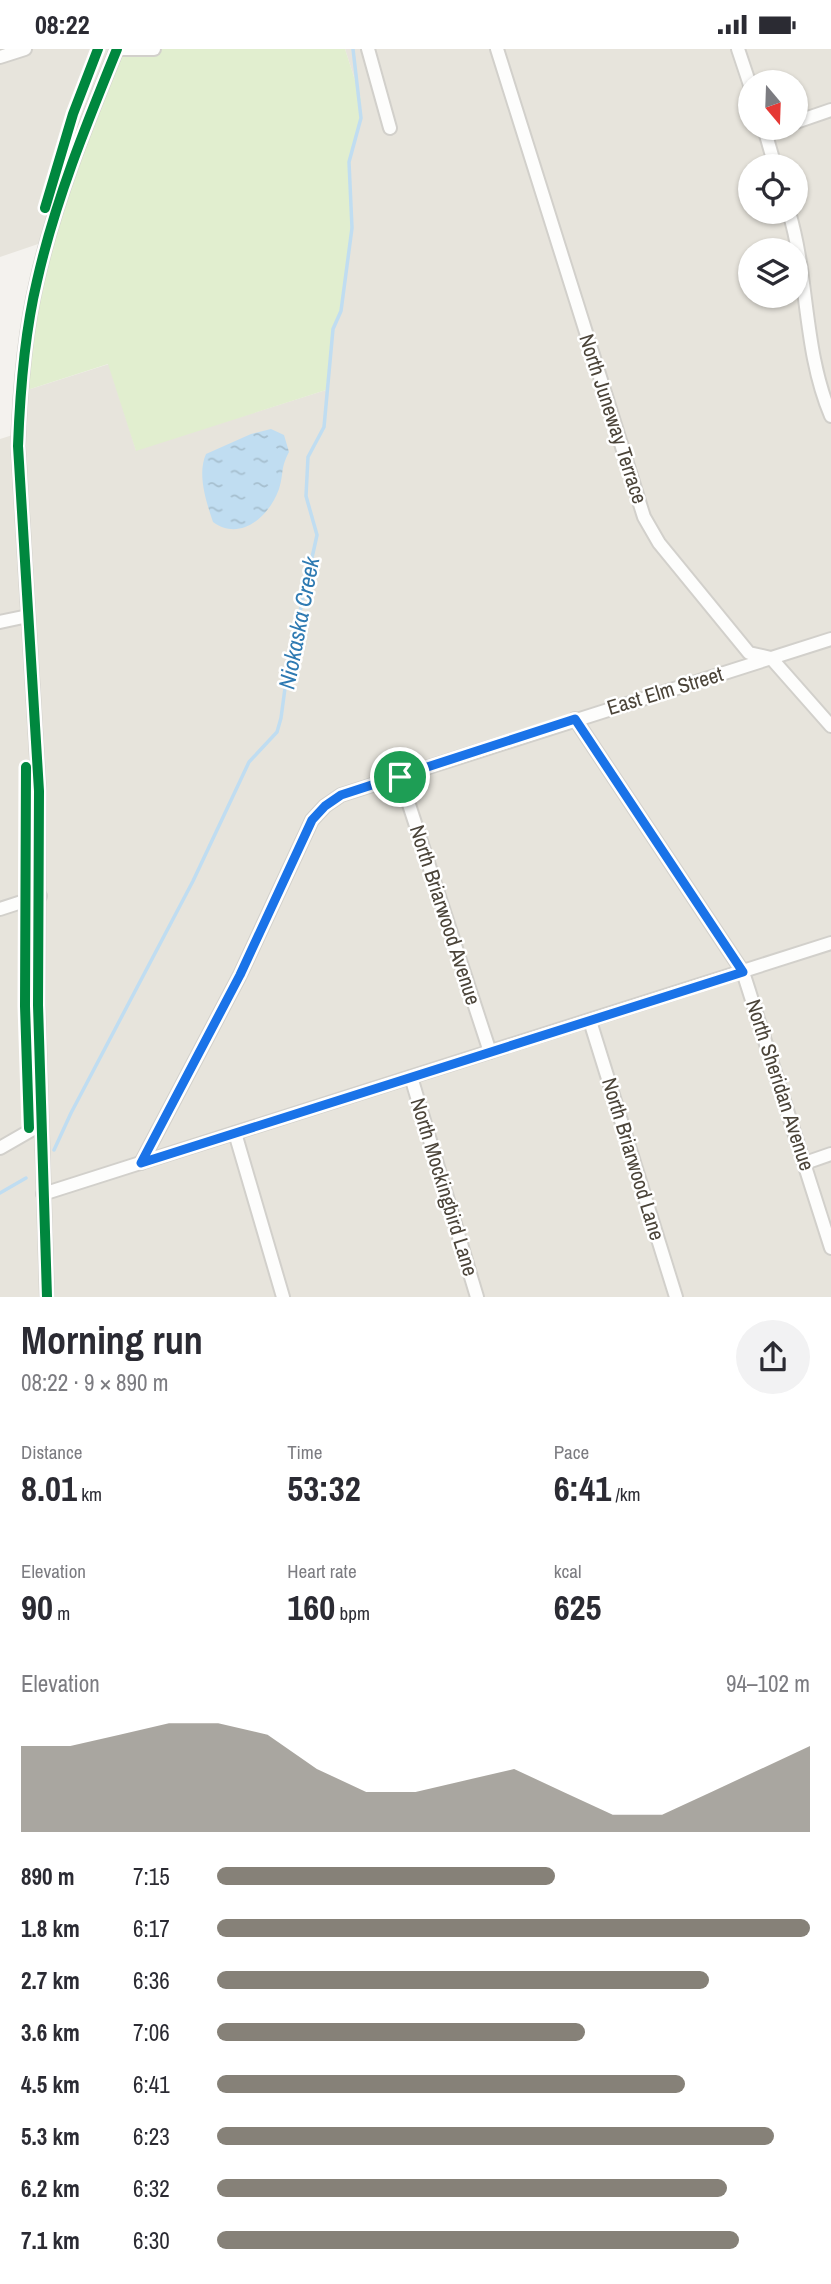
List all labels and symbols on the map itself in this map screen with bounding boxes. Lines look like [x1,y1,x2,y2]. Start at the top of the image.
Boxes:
north arrow [738,70,808,140]
street label: North Juneway Terrace [572,330,655,507]
water label: Niokaska Creek [270,553,327,692]
street label: East Elm Street [603,659,726,722]
pin [370,747,430,807]
street label: North Briarwood Avenue [403,821,488,1008]
street label: North Sheridan Avenue [739,995,822,1174]
street label: North Briarwood Lane [595,1074,672,1244]
street label: North Mockingbird Lane [404,1094,485,1279]

